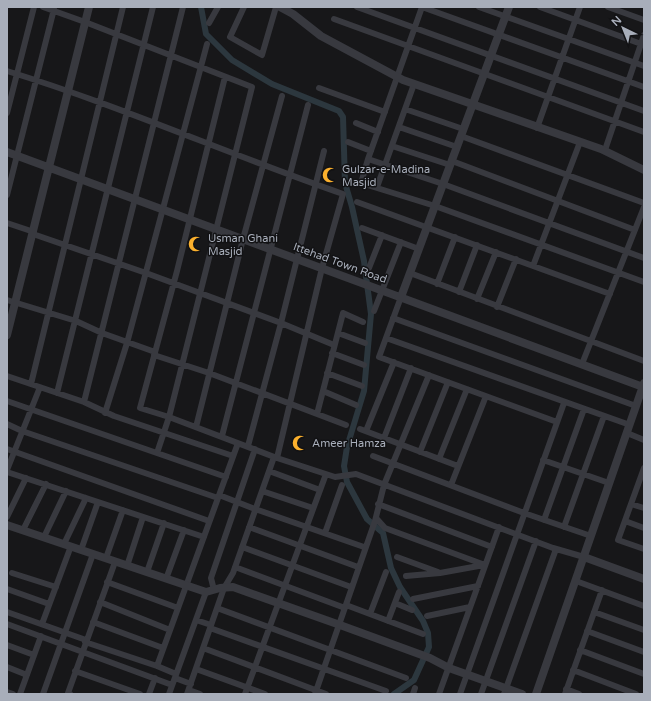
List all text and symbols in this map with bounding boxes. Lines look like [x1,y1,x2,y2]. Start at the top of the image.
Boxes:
north arrow [603,8,643,48]
text: N [609,13,624,29]
place label: Gulzar-e-Madina Masjid [342,163,430,189]
mosque icon: Gulzar-e-Madina Masjid [321,166,339,184]
place label: Usman Ghani Masjid [208,232,278,258]
mosque icon: Usman Ghani Masjid [187,235,205,253]
street label: Ittehad Town Road [291,240,389,286]
mosque icon: Ameer Hamza [291,434,309,452]
place label: Ameer Hamza [312,437,386,450]

